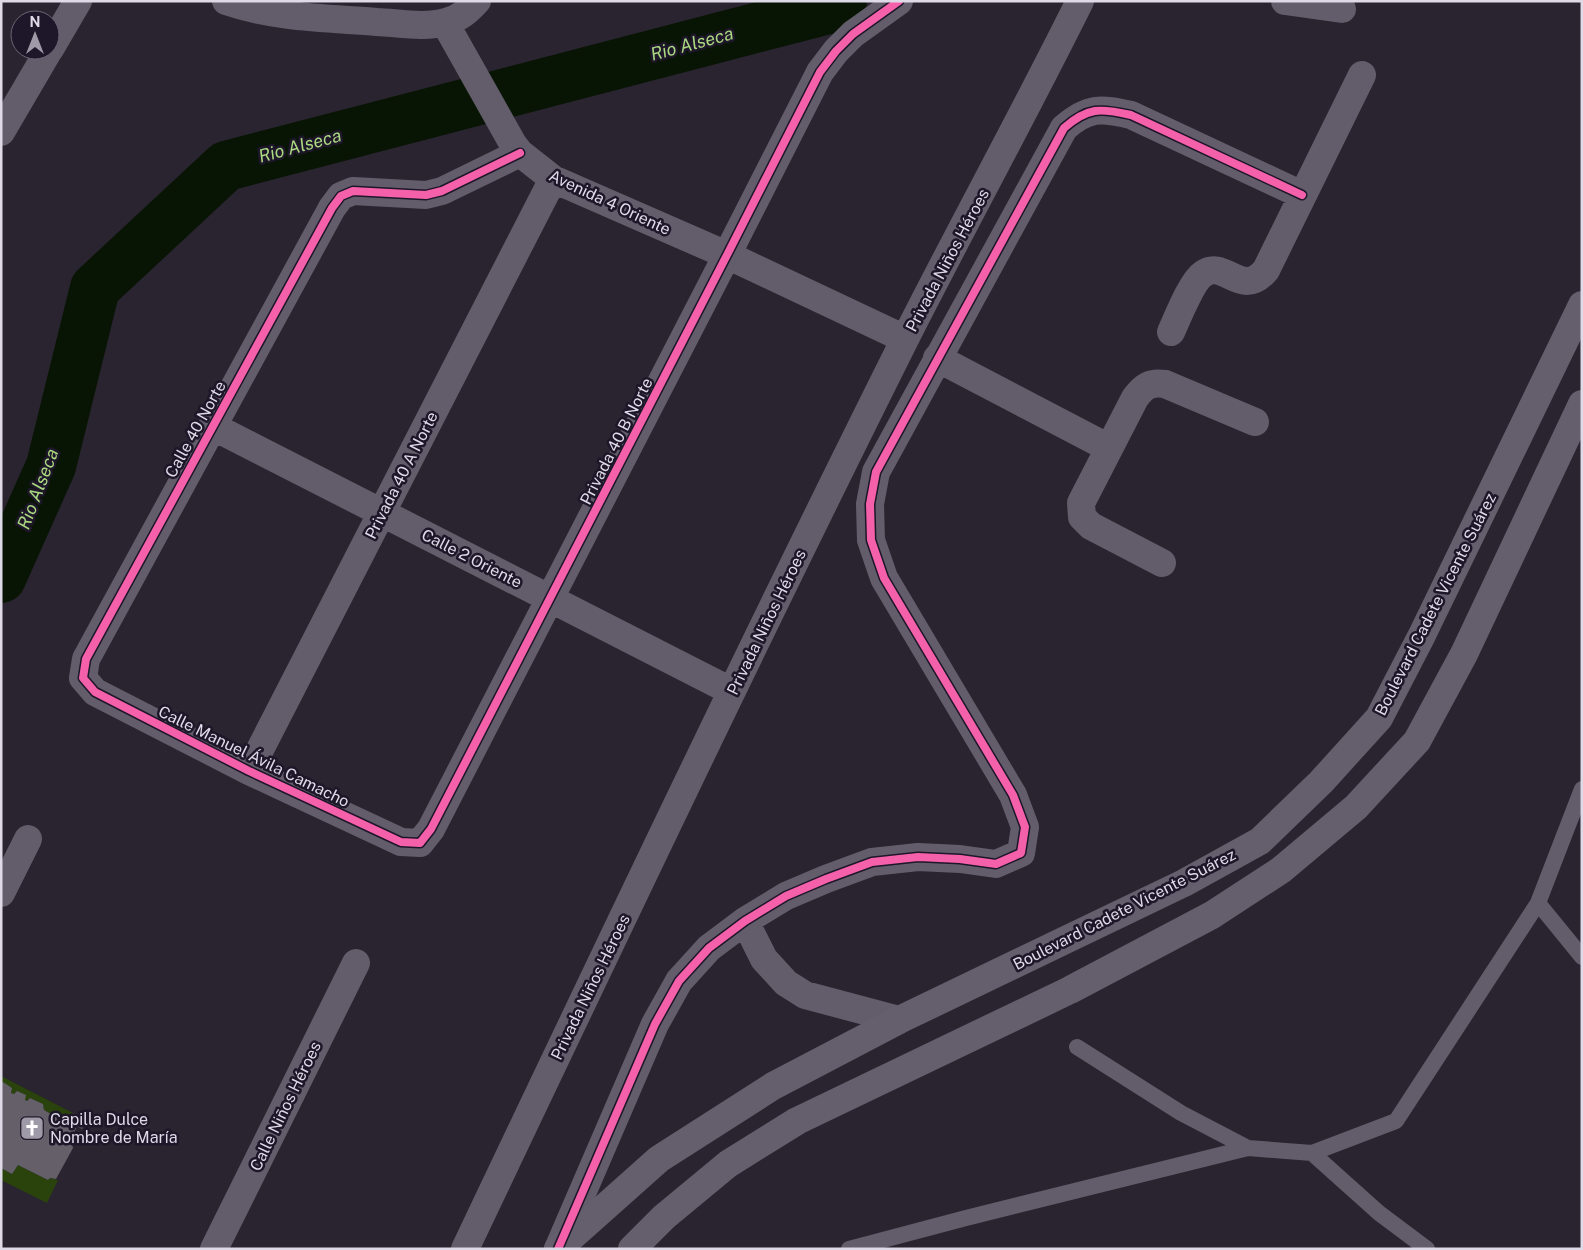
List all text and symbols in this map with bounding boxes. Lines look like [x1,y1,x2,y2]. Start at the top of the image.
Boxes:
north arrow [10,10,60,60]
text: N [30,14,40,30]
water label: Rio Alseca [648,22,736,65]
water label: Rio Alseca [256,124,344,167]
street label: Avenida 4 Oriente [546,166,673,239]
street label: Privada Niños Héroes [902,185,993,335]
street label: Privada 40 B Norte [576,375,657,508]
street label: Calle 40 Norte [161,378,230,481]
street label: Privada 40 A Norte [361,408,442,542]
water label: Rio Alseca [13,445,63,532]
street label: Boulevard Cadete Vicente Suárez [1371,490,1500,719]
street label: Calle 2 Oriente [418,525,525,592]
street label: Privada Niños Héroes [723,547,810,698]
street label: Calle Manuel Ávila Camacho [155,701,353,811]
street label: Boulevard Cadete Vicente Suárez [1010,845,1239,974]
street label: Privada Niños Héroes [547,912,634,1063]
street label: Calle Niños Héroes [246,1038,325,1174]
place label: Capilla Dulce Nombre de María [50,1110,177,1147]
church icon: Capilla Dulce Nombre de María [19,1115,45,1141]

